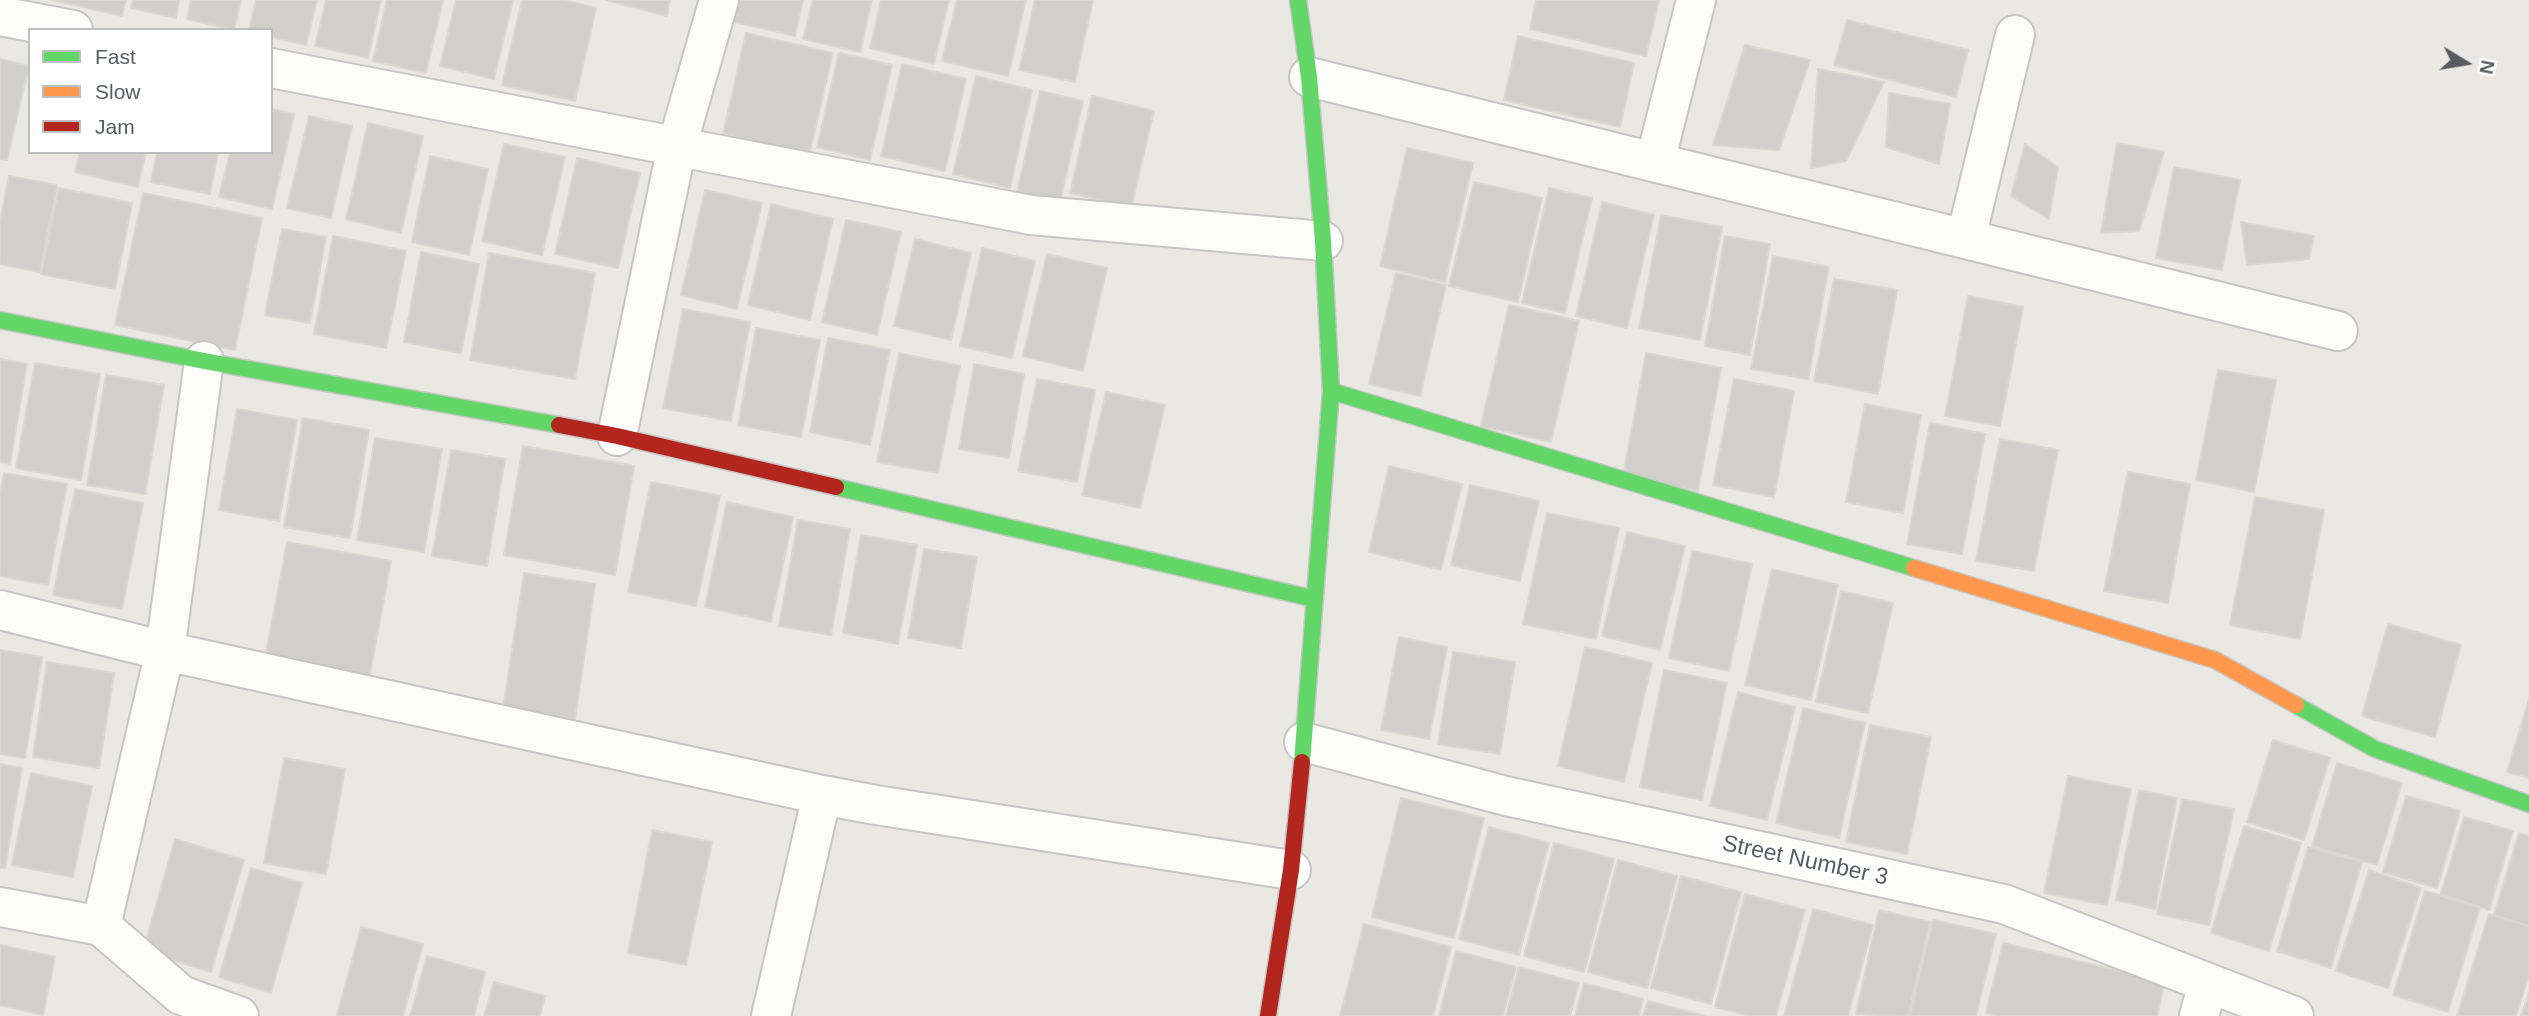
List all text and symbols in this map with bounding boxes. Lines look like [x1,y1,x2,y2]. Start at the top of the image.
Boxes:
legend [28,28,273,154]
north arrow [2431,28,2501,98]
text: Fast [95,45,136,68]
text: N [2475,58,2499,76]
text: Slow [95,80,141,103]
text: Jam [95,115,135,138]
street label: Street Number 3 [1720,830,1890,892]

